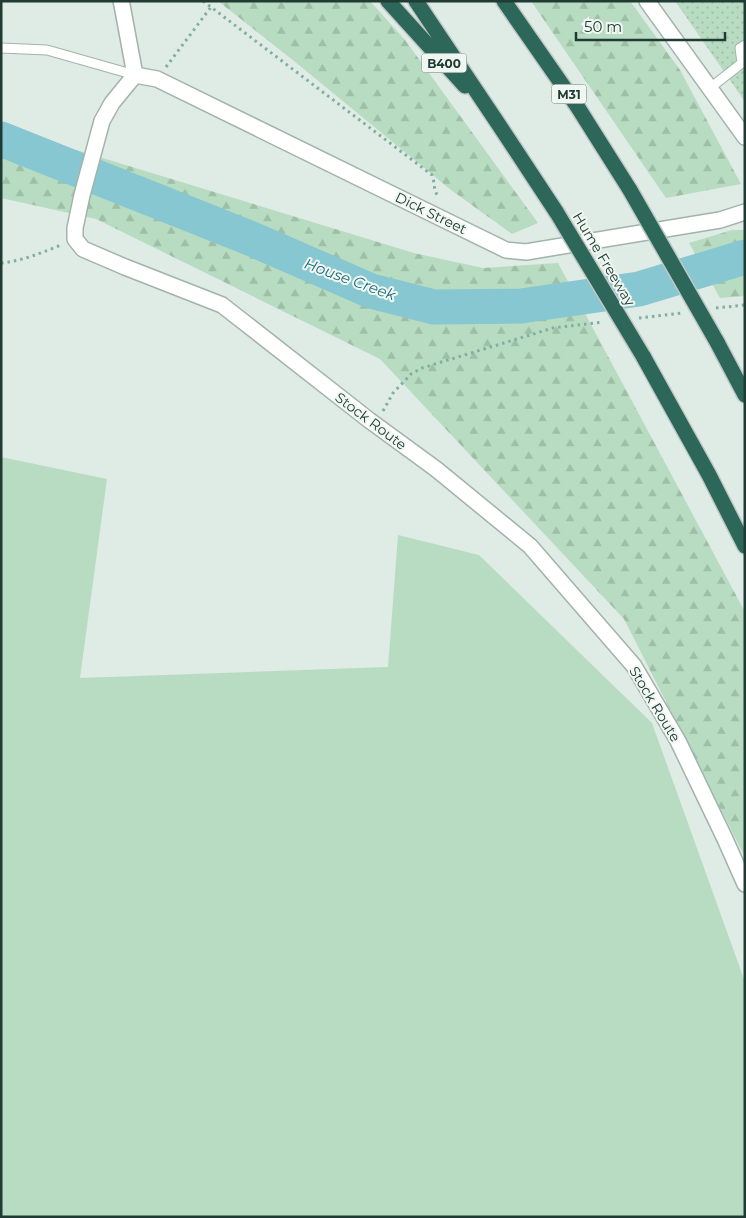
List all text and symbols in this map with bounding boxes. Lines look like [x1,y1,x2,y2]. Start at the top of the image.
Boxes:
scale bar [576,10,725,42]
text: 50 m [584,17,622,36]
road number: B400 [422,54,466,72]
road number: M31 [552,85,586,104]
street label: Dick Street [392,188,470,238]
street label: Hume Freeway [569,209,639,310]
water label: House Creek [302,254,399,305]
street label: Stock Route [332,388,410,454]
street label: Stock Route [625,663,685,745]

